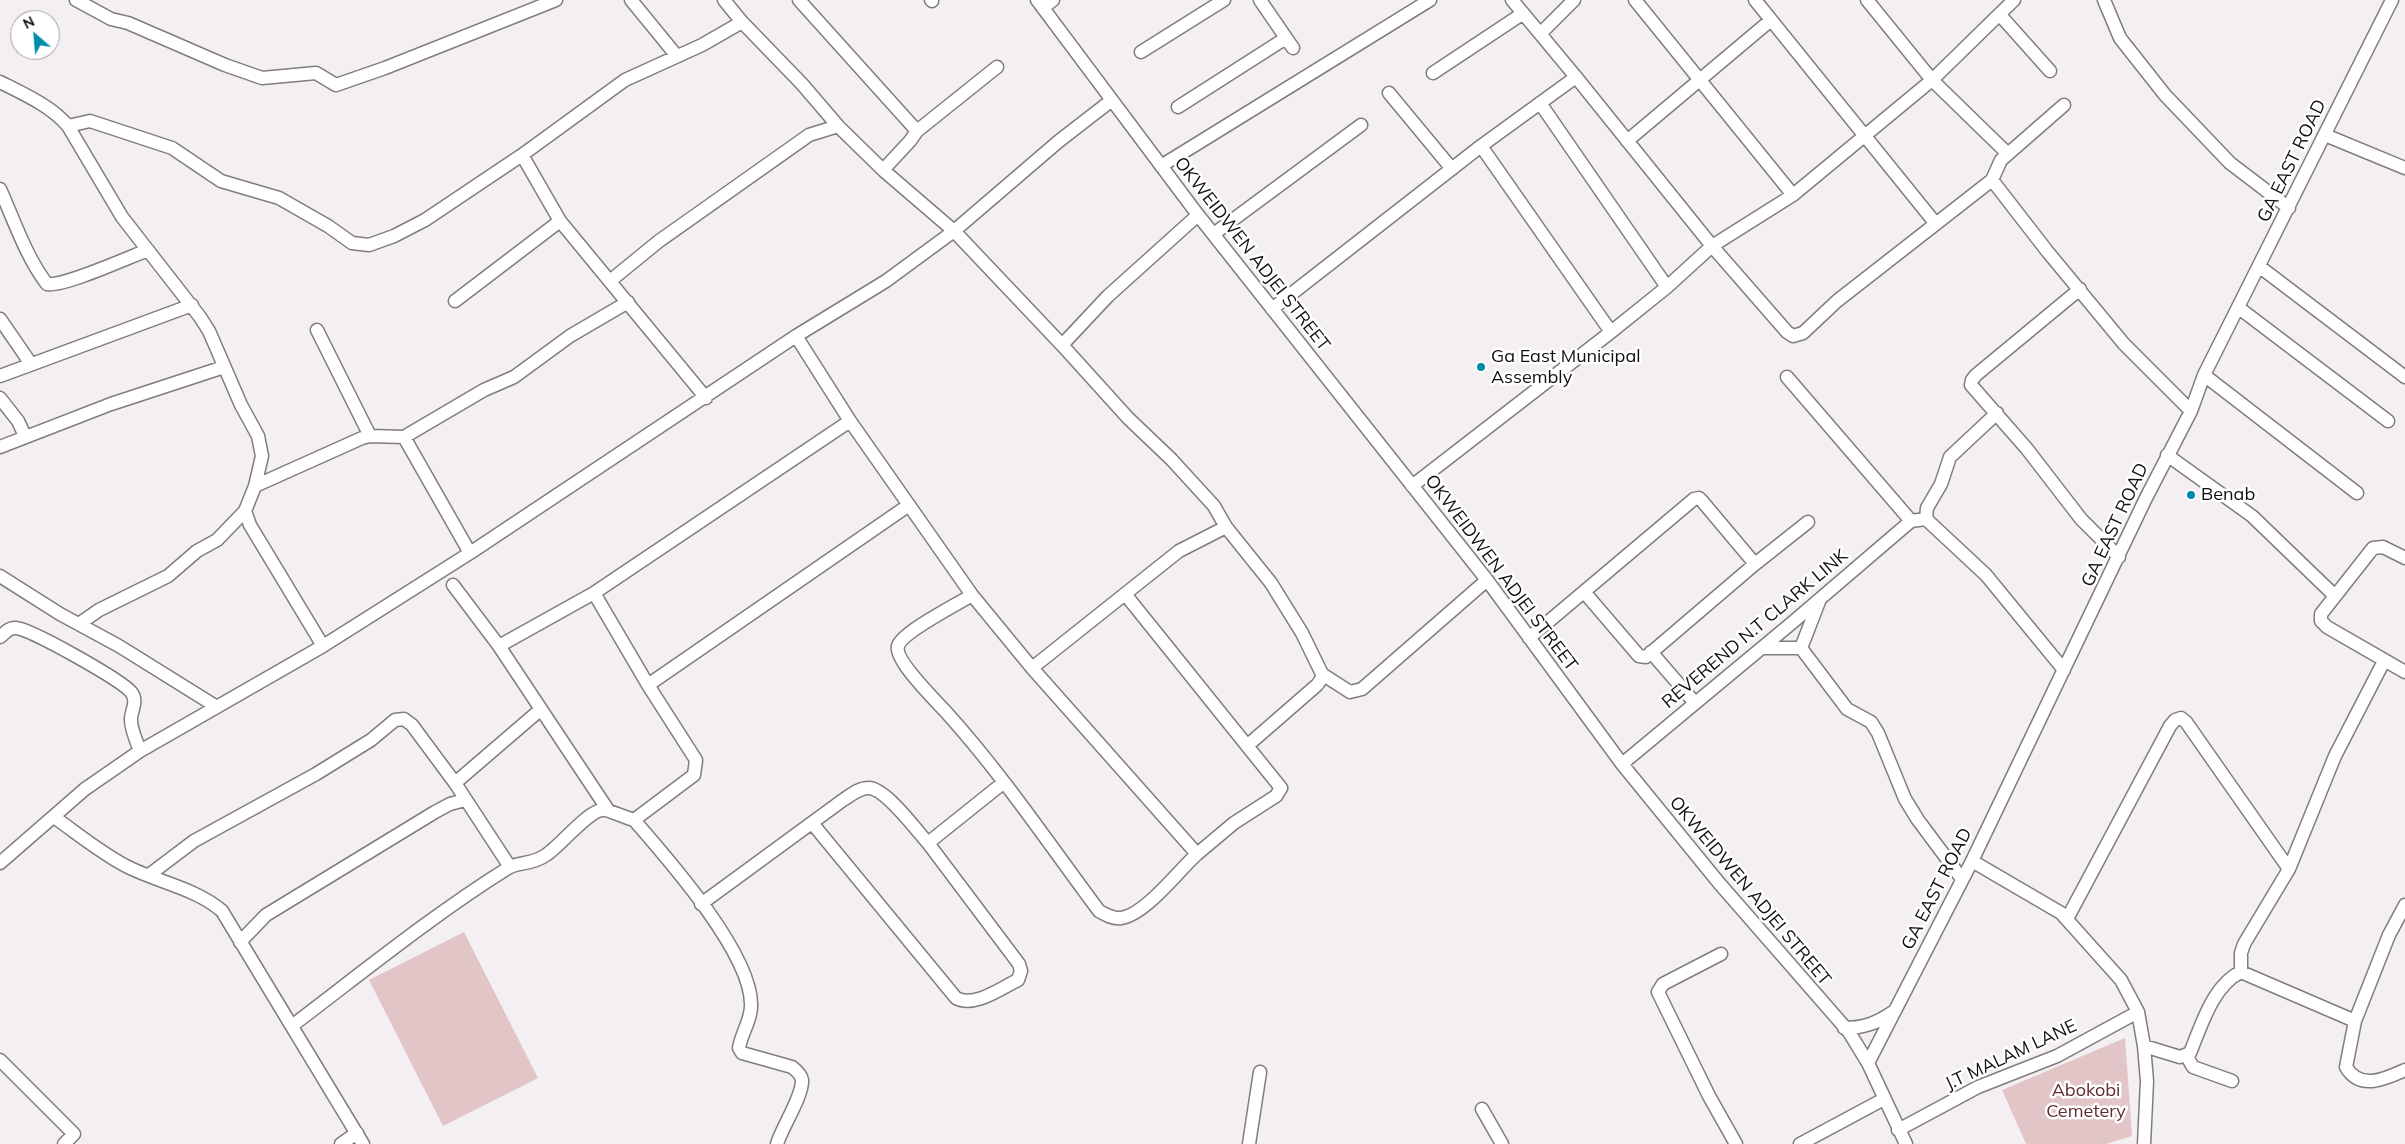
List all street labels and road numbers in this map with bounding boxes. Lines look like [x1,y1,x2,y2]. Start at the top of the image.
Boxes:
street label: GA EAST ROAD [2253,96,2331,226]
street label: OKWEIDWEN ADJEI STREET [1170,153,1334,355]
street label: GA EAST ROAD [2077,460,2153,590]
street label: OKWEIDWEN ADJEI STREET [1420,471,1582,675]
street label: REVEREND N.T CLARK LINK [1658,545,1852,713]
street label: OKWEIDWEN ADJEI STREET [1665,792,1835,990]
street label: GA EAST ROAD [1897,825,1977,953]
street label: J.T MALAM LANE [1942,1015,2080,1095]

